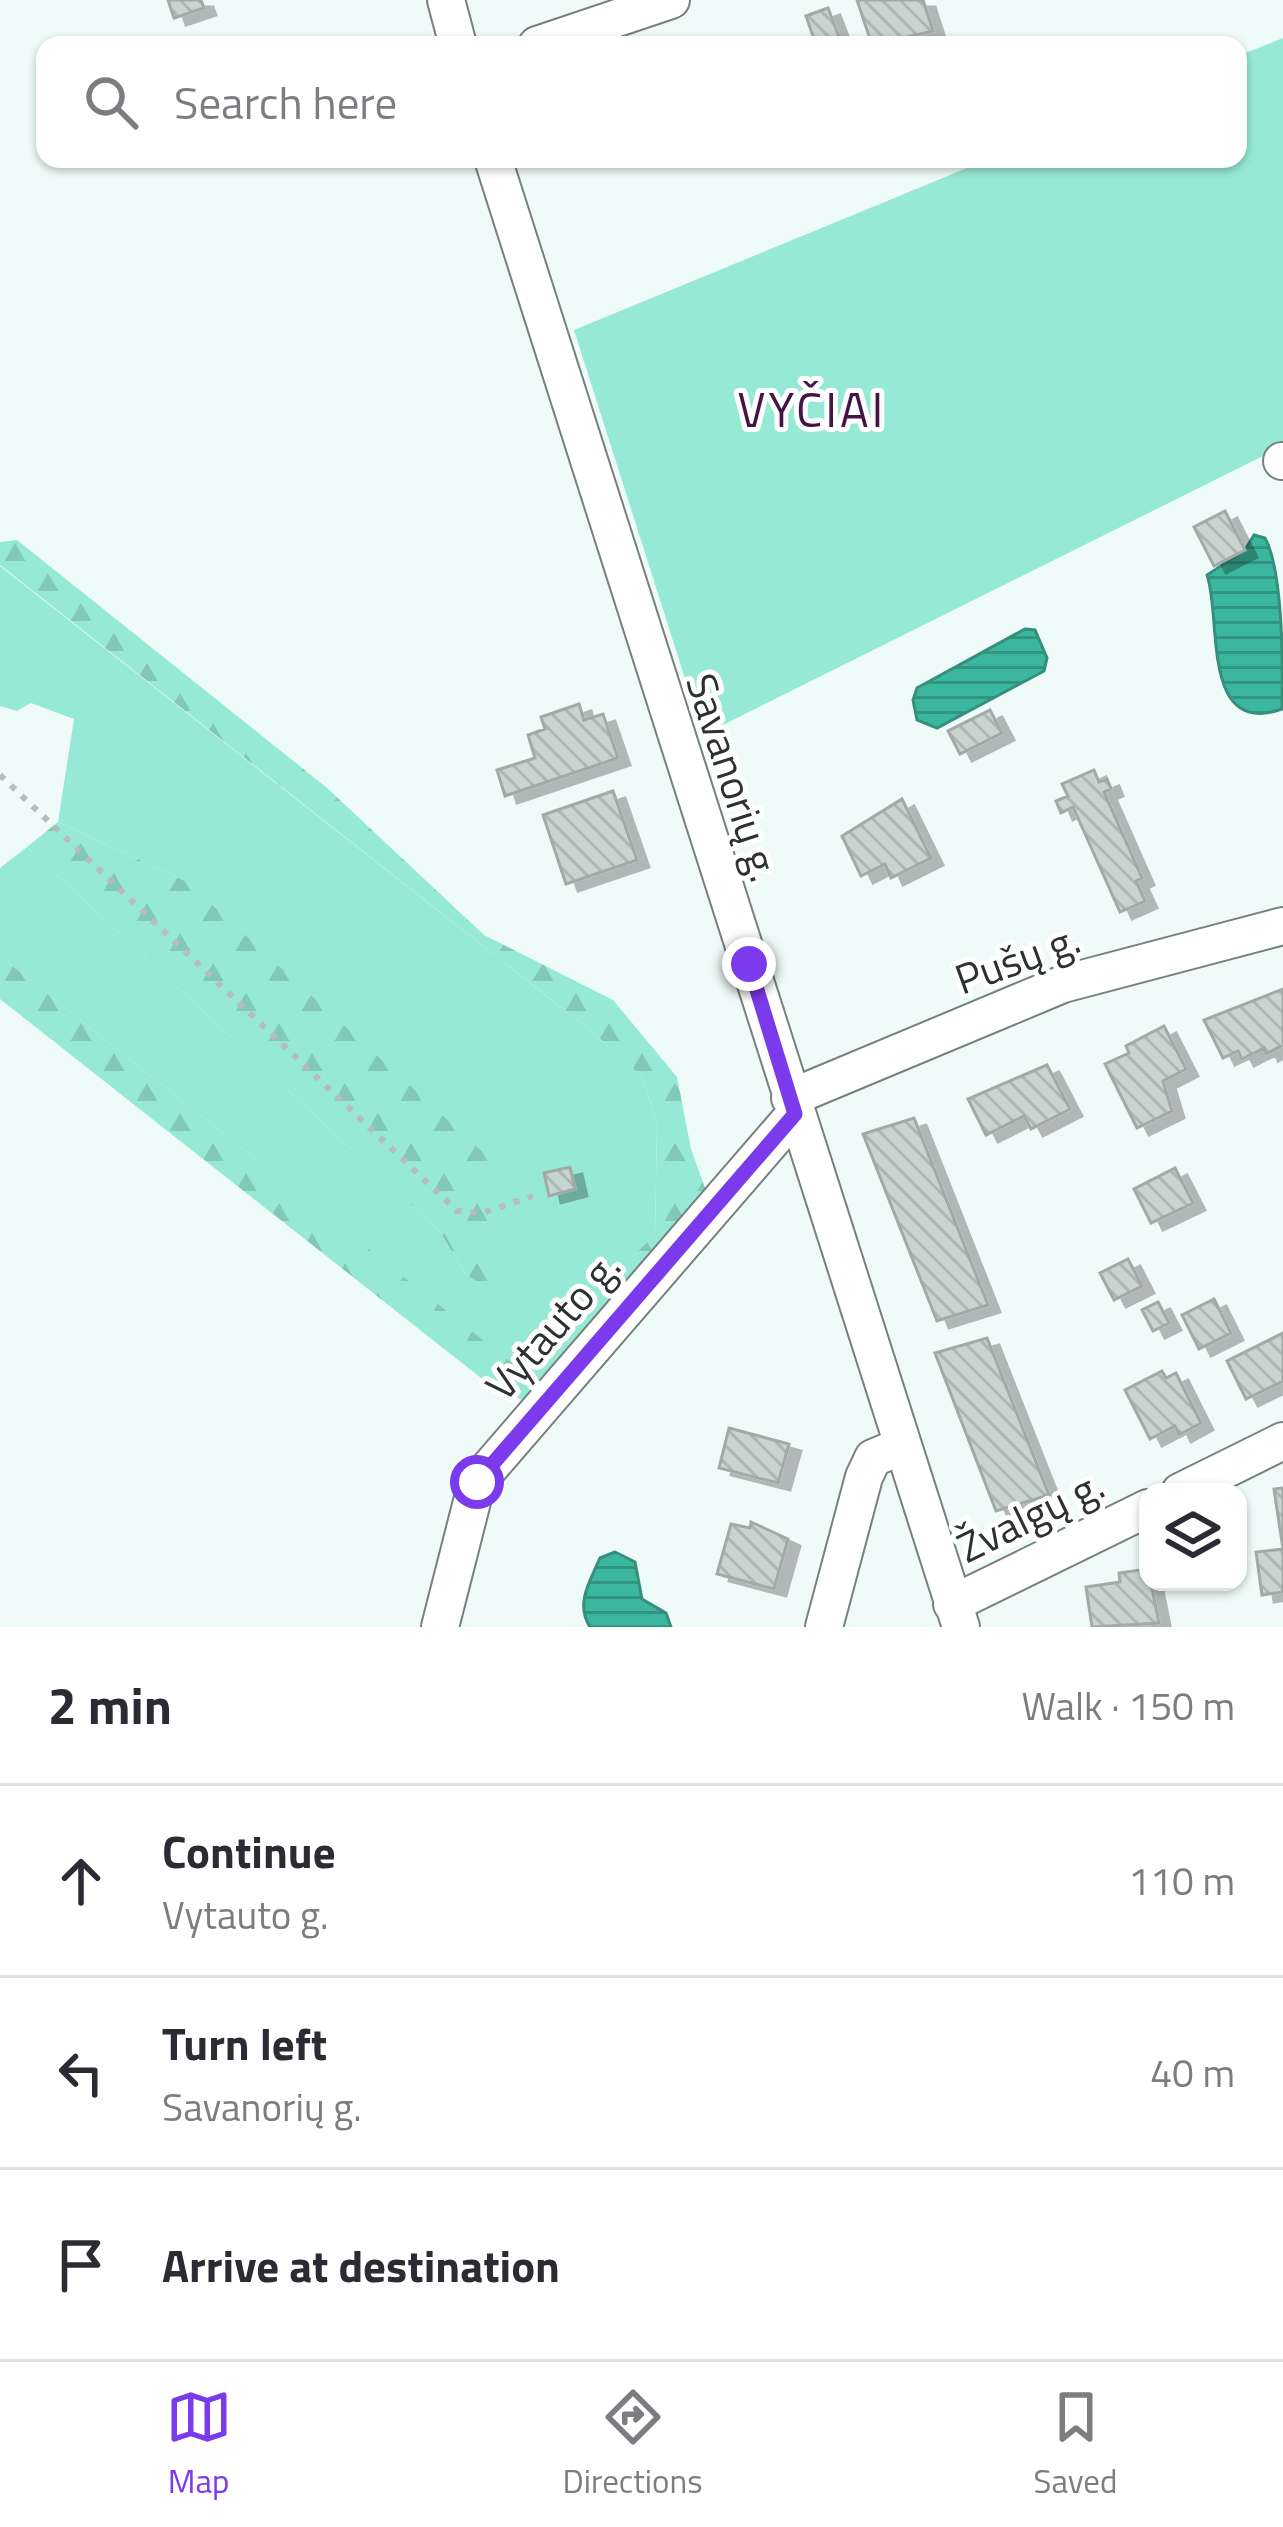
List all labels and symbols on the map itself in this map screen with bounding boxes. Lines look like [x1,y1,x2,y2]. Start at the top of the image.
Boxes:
district label: VYČIAI [738,373,886,446]
street label: Savanorių g. [670,665,798,889]
street label: Pušų g. [945,906,1089,1010]
route end [722,937,776,991]
street label: Vytauto g. [469,1236,635,1414]
street label: Žvalgų g. [946,1452,1114,1578]
route start [450,1455,504,1509]

